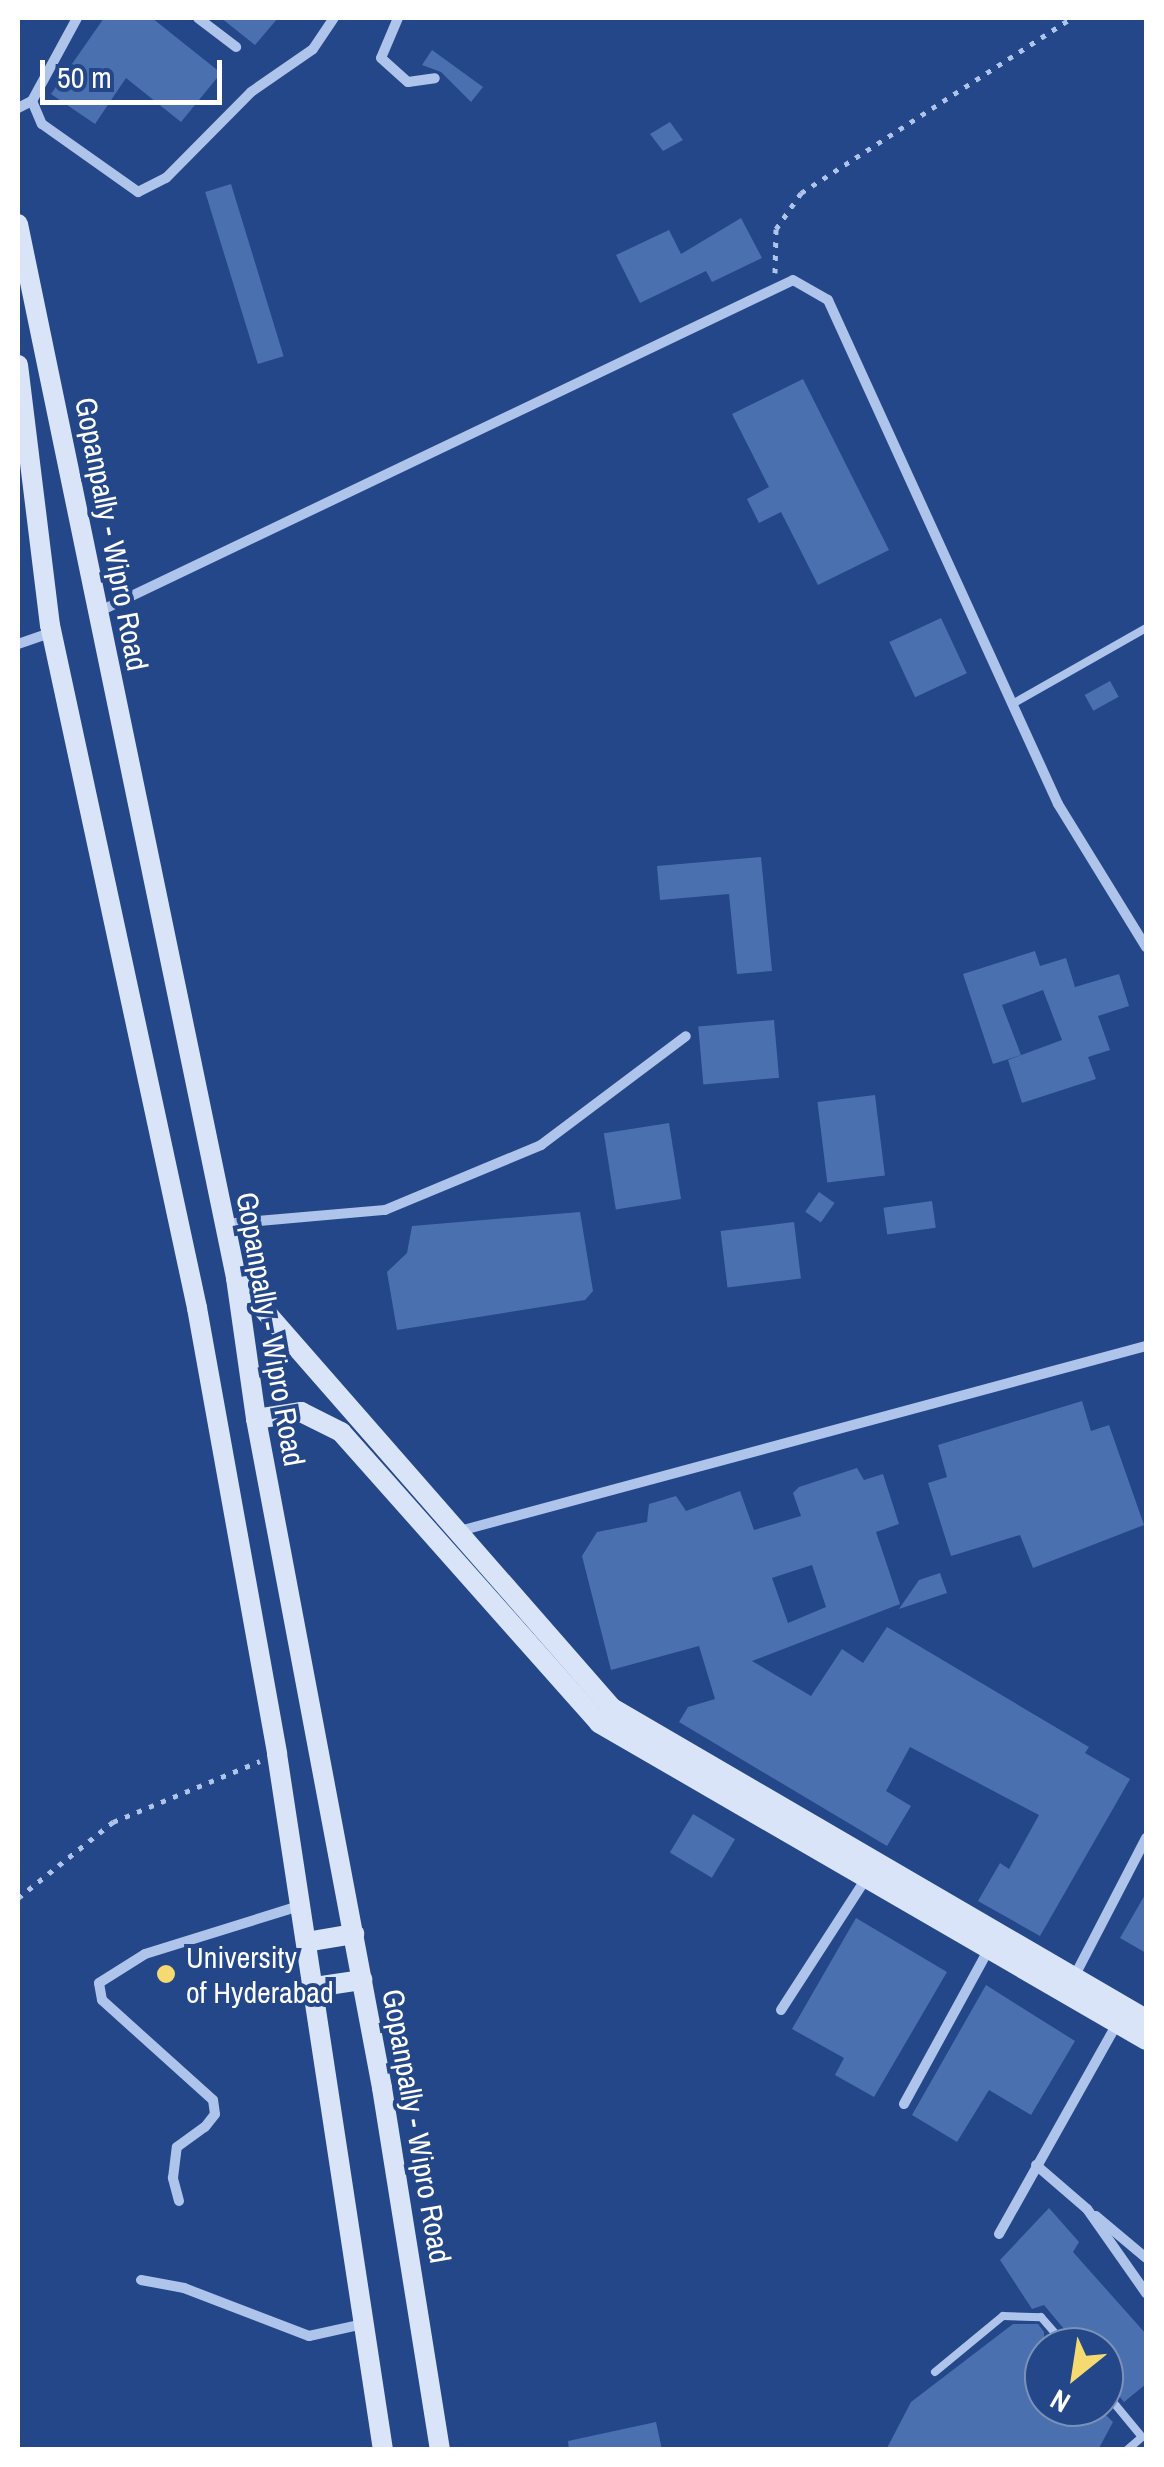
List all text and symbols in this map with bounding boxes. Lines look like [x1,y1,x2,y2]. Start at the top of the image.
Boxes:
scale bar [45,40,228,102]
text: 50 m [57,57,112,97]
street label: Gopanpally - Wipro Road [68,394,156,674]
street label: Gopanpally - Wipro Road [229,1189,313,1469]
place label: University of Hyderabad [186,1939,334,2010]
marker: University of Hyderabad [155,1963,177,1985]
street label: Gopanpally - Wipro Road [375,1986,459,2266]
north arrow [1024,2327,1124,2427]
text: N [1043,2381,1077,2422]

